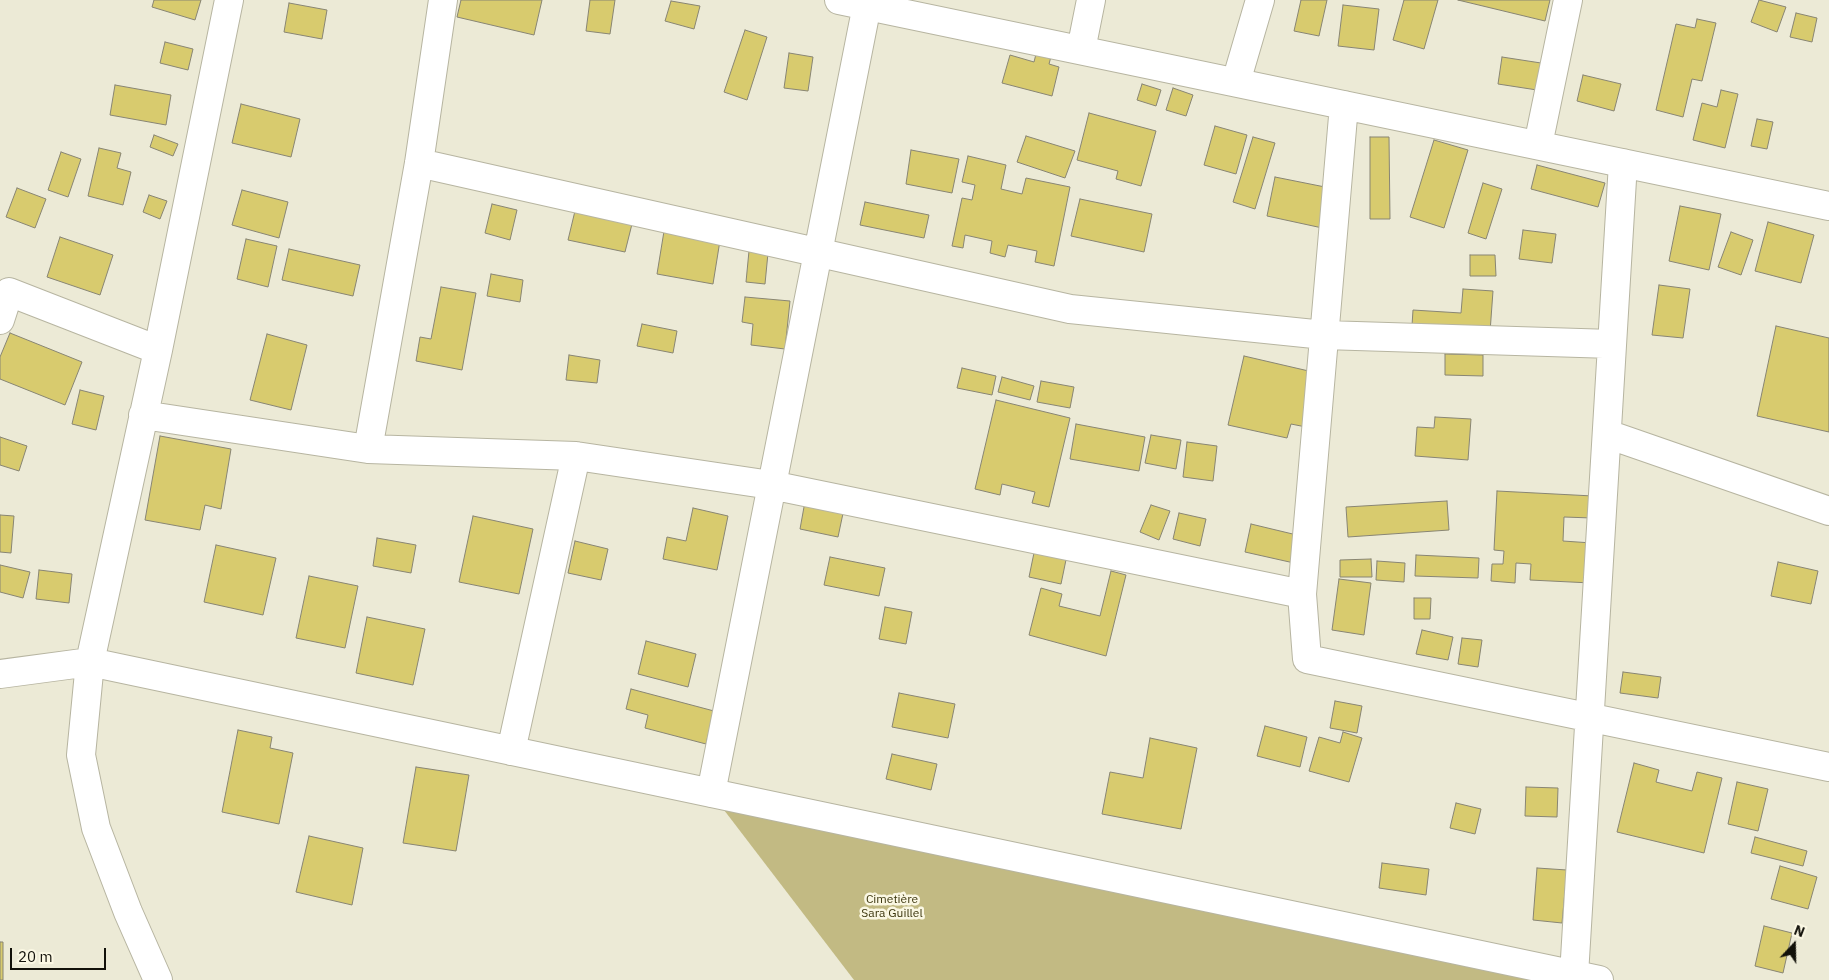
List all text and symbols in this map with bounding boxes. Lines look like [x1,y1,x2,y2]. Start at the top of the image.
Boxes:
park label: Cimetière Sara Guillel [861,893,923,921]
north arrow [1769,920,1819,970]
text: N [1791,921,1807,941]
scale bar [12,938,109,970]
text: 20 m [18,947,53,966]

